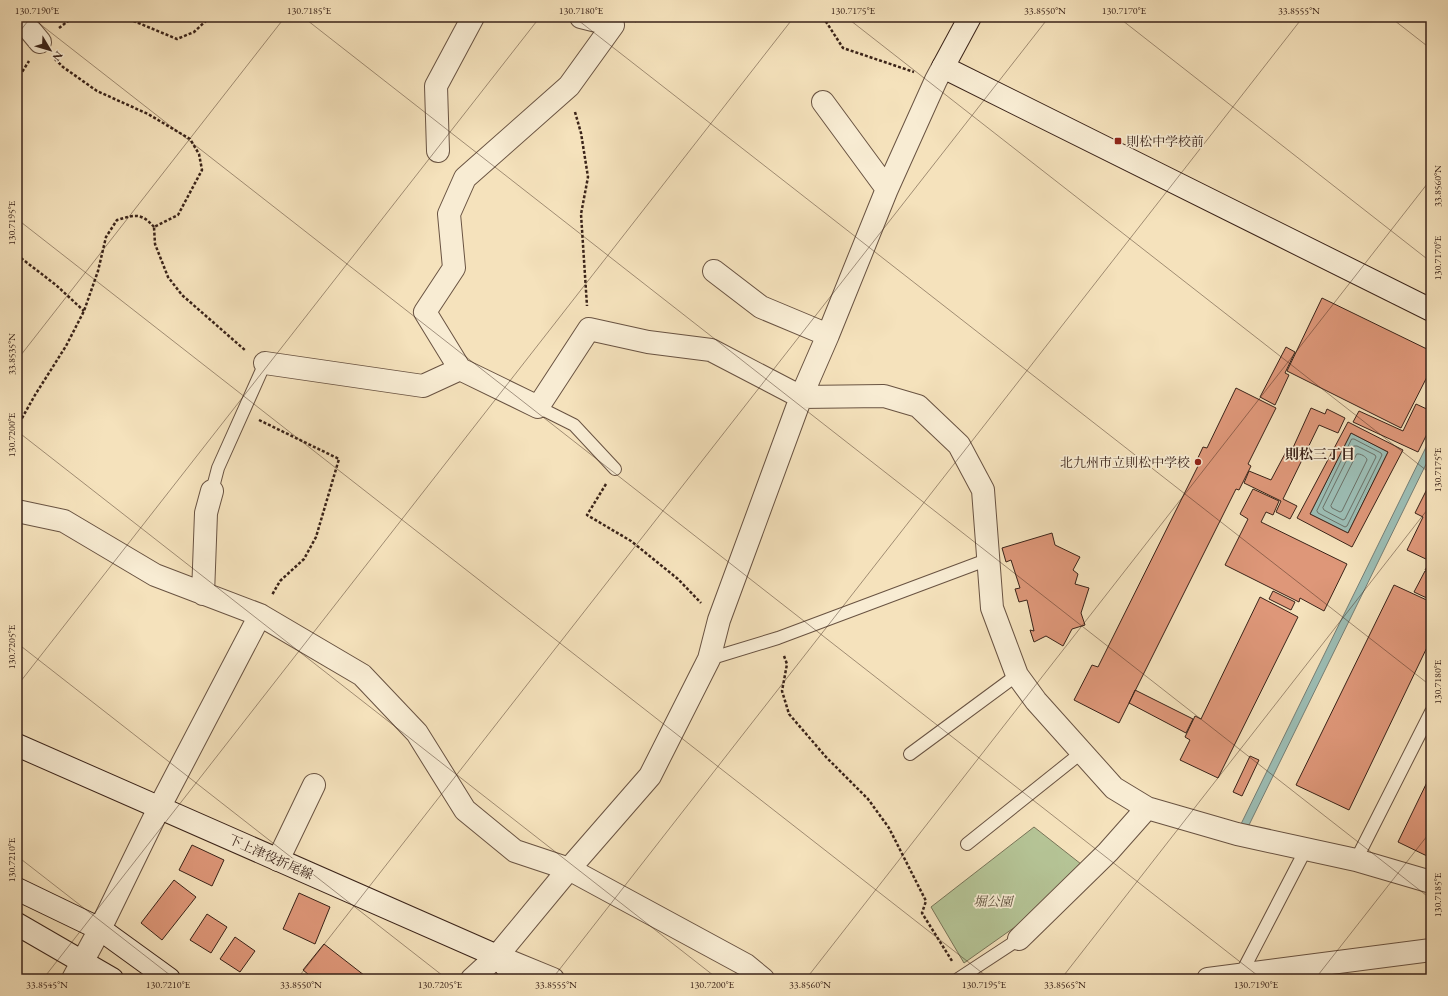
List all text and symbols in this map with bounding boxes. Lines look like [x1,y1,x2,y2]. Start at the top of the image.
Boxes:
text: 130.7190°E [15,4,60,17]
text: 130.7185°E [287,4,332,17]
text: 130.7180°E [559,4,604,17]
text: 130.7175°E [831,4,876,17]
text: 33.8550°N [1024,4,1066,17]
text: 130.7170°E [1102,4,1147,17]
text: 33.8555°N [1278,4,1320,17]
north arrow [30,30,70,70]
text: N [50,48,66,64]
place label: 則松中学校前 [1126,133,1204,150]
marker: 則松中学校前 [1113,136,1123,146]
text: 33.8560°N [1431,165,1444,207]
text: 130.7195°E [5,200,18,245]
text: 130.7170°E [1431,235,1444,280]
text: 33.8535°N [5,333,18,375]
text: 130.7200°E [5,412,18,457]
district label: 則松三丁目 [1285,445,1355,463]
text: 130.7175°E [1431,447,1444,492]
place label: 北九州市立則松中学校 [1060,454,1190,471]
marker: 北九州市立則松中学校 [1193,457,1203,467]
text: 130.7205°E [5,624,18,669]
text: 130.7180°E [1431,659,1444,704]
street label: 下上津役折尾線 [226,831,316,883]
text: 130.7210°E [5,837,18,882]
text: 130.7185°E [1431,872,1444,917]
park label: 堀公園 [973,893,1014,910]
text: 33.8545°N [26,978,68,991]
text: 130.7210°E [146,978,191,991]
text: 33.8550°N [280,978,322,991]
text: 130.7205°E [418,978,463,991]
text: 33.8555°N [535,978,577,991]
text: 130.7200°E [690,978,735,991]
text: 33.8560°N [789,978,831,991]
text: 130.7195°E [962,978,1007,991]
text: 33.8565°N [1044,978,1086,991]
text: 130.7190°E [1234,978,1279,991]

